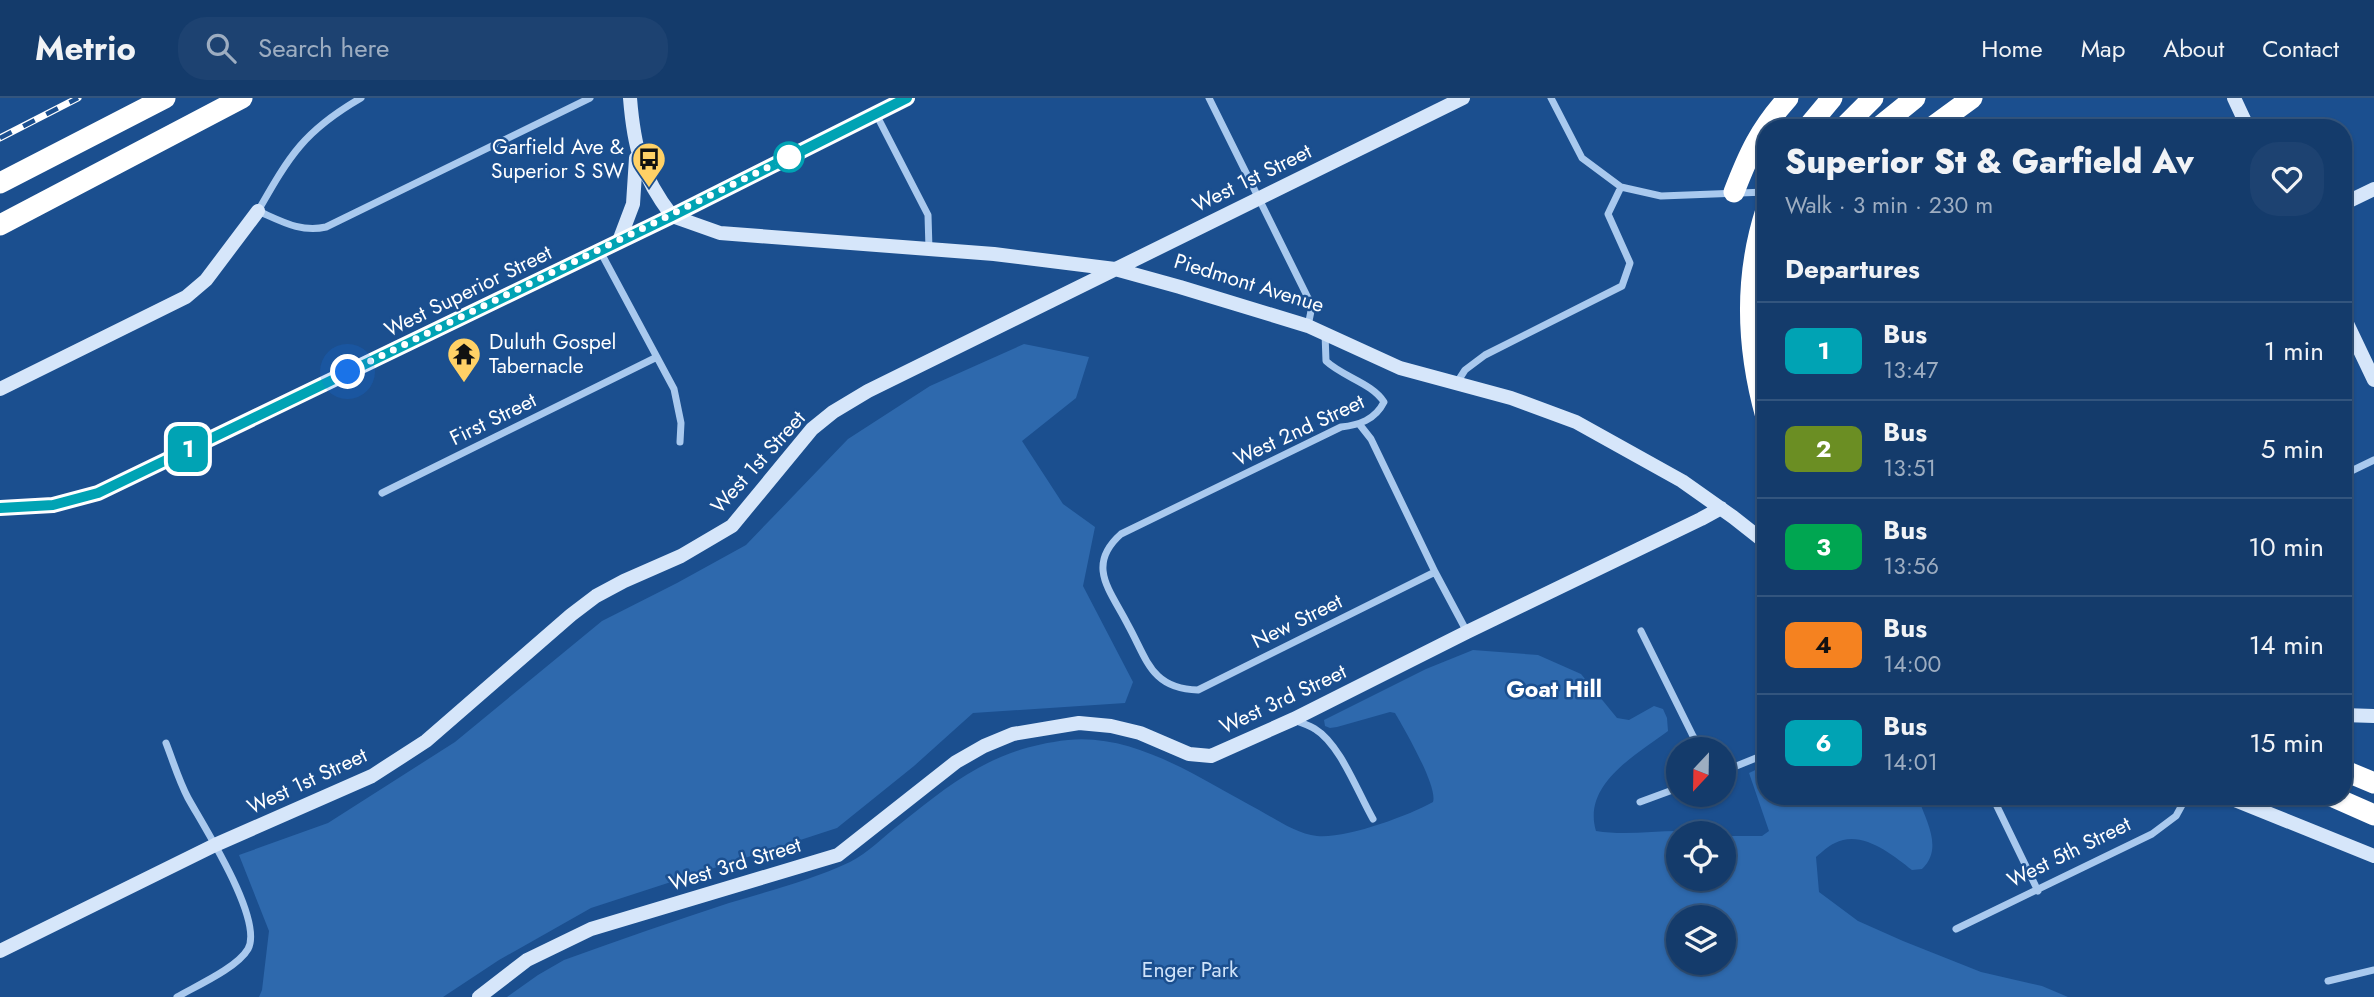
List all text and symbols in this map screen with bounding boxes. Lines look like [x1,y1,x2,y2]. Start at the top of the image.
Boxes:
search box [178,17,668,80]
text: Metrio [35,25,136,72]
icon: search [202,29,240,67]
text: Search here [258,29,389,67]
text: Home [1981,31,2043,66]
text: Map [2081,31,2125,66]
text: About [2163,31,2224,66]
text: Contact [2262,31,2339,66]
place label: Garfield Ave & Superior S SW [491,132,624,186]
street label: West 1st Street [1187,136,1317,220]
text: Superior St & Garfield Av [1785,138,2194,185]
bus stop icon: Garfield Ave & Superior S SW [630,140,668,189]
unlabelled marker [774,142,804,172]
button: heart [2250,142,2324,216]
text: Walk · 3 min · 230 m [1785,188,1993,222]
street label: West Superior Street [379,237,557,345]
street label: Piedmont Avenue [1170,246,1328,320]
text: Departures [1785,250,1920,288]
text: Bus [1883,315,1927,353]
place label: Duluth Gospel Tabernacle [489,327,616,381]
text: 1 min [2264,332,2324,370]
text: 1 [1817,333,1830,368]
temple icon: Duluth Gospel Tabernacle [445,335,483,384]
text: 13:47 [1883,353,1938,387]
your location [330,354,365,389]
street label: First Street [445,385,541,453]
street label: West 2nd Street [1229,387,1369,473]
street label: West 1st Street [704,404,812,520]
text: Bus [1883,413,1927,451]
line badge: 1 [165,426,211,472]
text: 5 min [2261,430,2324,468]
text: 1 [182,431,194,466]
text: 2 [1816,431,1831,466]
text: 13:51 [1883,451,1936,485]
text: Bus [1883,511,1927,549]
text: 10 min [2248,528,2324,566]
text: 3 [1816,529,1831,564]
text: 13:56 [1883,549,1939,583]
street label: New Street [1247,586,1347,656]
text: Bus [1883,609,1927,647]
text: 14 min [2249,626,2324,664]
text: 4 [1815,627,1832,662]
text: 14:00 [1883,647,1941,681]
street label: West 3rd Street [1215,657,1351,741]
district label: Goat Hill [1506,672,1602,706]
text: Bus [1883,707,1927,745]
text: 15 min [2249,724,2324,762]
text: 6 [1815,725,1832,760]
north arrow [1666,737,1736,807]
map controls [1666,737,1736,975]
street label: West 1st Street [242,740,372,822]
text: 14:01 [1883,745,1938,779]
street label: West 5th Street [2002,809,2136,895]
button: locate [1666,821,1736,891]
street label: West 3rd Street [665,830,805,898]
button: layers [1666,905,1736,975]
park label: Enger Park [1142,955,1239,985]

